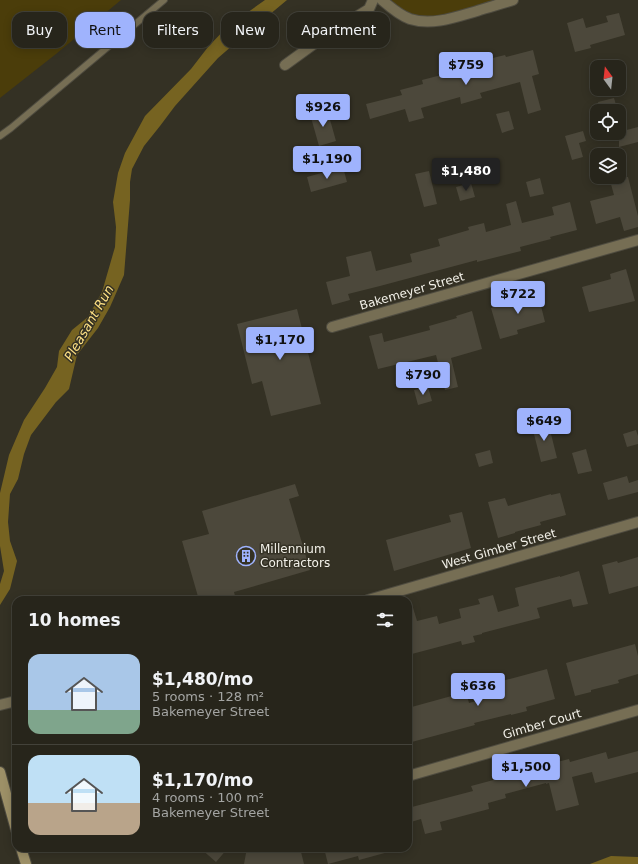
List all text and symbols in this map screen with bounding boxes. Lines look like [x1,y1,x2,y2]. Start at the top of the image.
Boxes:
chip: Buy [12,12,67,48]
chip: Rent [75,12,135,48]
chip: Filters [143,12,213,48]
chip: New [221,12,279,48]
chip: Apartment [287,12,390,48]
pin: $759 [442,52,490,86]
text: $759 [448,57,484,72]
north arrow [590,60,626,96]
map controls [590,60,626,184]
pin: $926 [299,94,347,128]
text: $926 [305,99,341,114]
button: locate [590,104,626,140]
pin: $1,190 [294,146,360,180]
button: layers [590,148,626,184]
text: $1,190 [302,151,352,166]
pin: $1,480 [433,158,499,192]
text: $1,480 [441,163,491,178]
street label: Bakemeyer Street [358,269,466,313]
pin: $722 [494,281,542,315]
water label: Pleasant Run [61,282,117,364]
text: $722 [500,286,536,301]
pin: $1,170 [247,327,313,361]
text: $1,170 [255,332,305,347]
pin: $790 [399,362,447,396]
text: $790 [405,367,441,382]
pin: $649 [520,408,568,442]
text: $649 [526,413,562,428]
street label: West Gimber Street [440,526,558,572]
place label: Millennium Contractors [260,542,330,570]
building icon: Millennium Contractors [235,545,257,567]
icon: filters [374,609,396,631]
text: 10 homes [28,610,121,630]
text: $1,480/mo [152,669,253,689]
icon: home [60,670,108,718]
pin: $636 [454,673,502,707]
text: $636 [460,678,496,693]
text: 5 rooms · 128 m² [152,689,264,704]
text: Bakemeyer Street [152,704,269,719]
street label: Gimber Court [501,706,583,742]
pin: $1,500 [493,754,559,788]
text: $1,500 [501,759,551,774]
text: $1,170/mo [152,770,253,790]
icon: home [60,771,108,819]
text: 4 rooms · 100 m² [152,790,264,805]
text: Bakemeyer Street [152,805,269,820]

